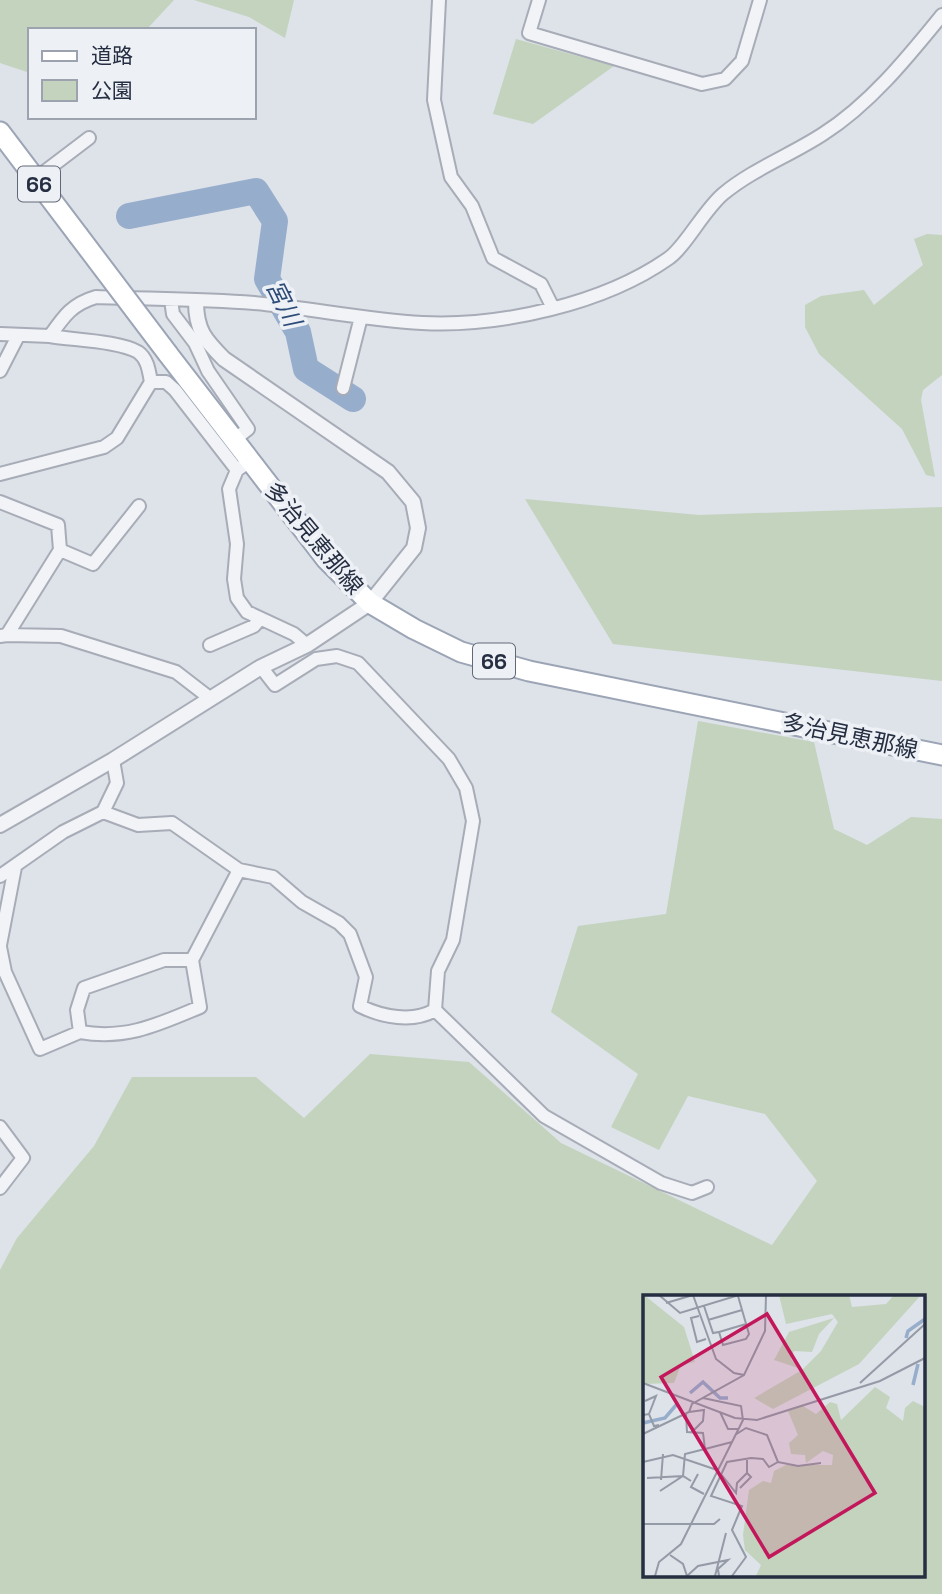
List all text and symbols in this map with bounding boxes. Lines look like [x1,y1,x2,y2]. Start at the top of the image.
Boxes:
legend [28,28,256,119]
text: 道路 [91,42,133,69]
text: 公園 [91,77,133,104]
road number: 66 [18,166,60,202]
water label: 宮川 [260,275,310,334]
street label: 多治見恵那線 [258,476,370,600]
road number: 66 [473,644,515,678]
street label: 多治見恵那線 [779,707,921,765]
inset map [643,1295,925,1576]

